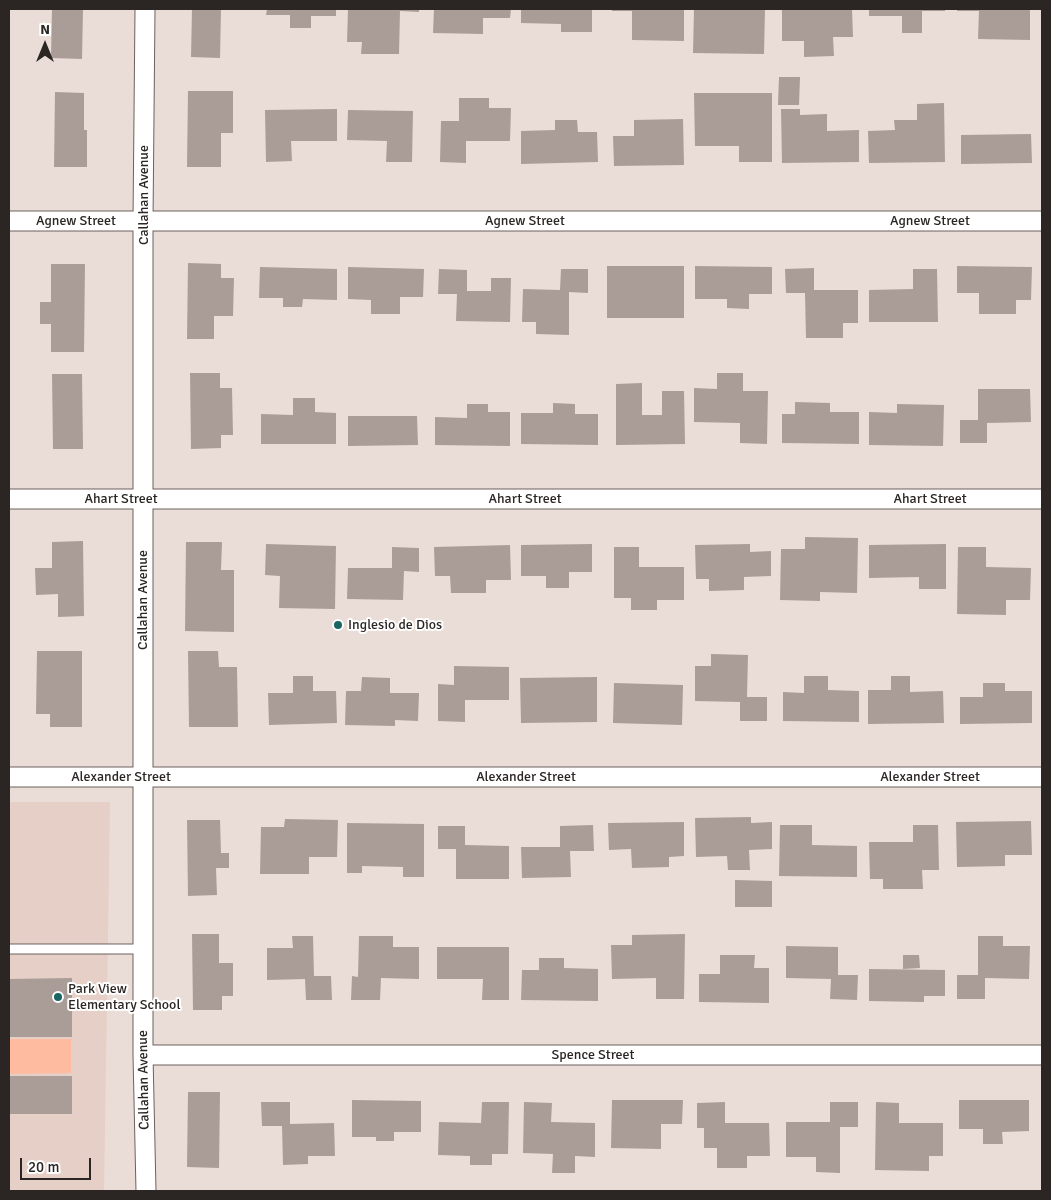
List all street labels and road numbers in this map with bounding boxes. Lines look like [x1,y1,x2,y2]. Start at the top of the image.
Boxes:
street label: Callahan Avenue [136,145,152,245]
street label: Agnew Street [36,213,116,229]
street label: Agnew Street [485,213,565,229]
street label: Agnew Street [890,213,970,229]
street label: Ahart Street [84,491,158,507]
street label: Ahart Street [488,491,562,507]
street label: Ahart Street [893,491,967,507]
street label: Callahan Avenue [135,550,151,650]
street label: Alexander Street [71,769,171,785]
street label: Alexander Street [476,769,576,785]
street label: Alexander Street [880,769,980,785]
street label: Callahan Avenue [135,1030,153,1130]
street label: Spence Street [552,1047,634,1063]

